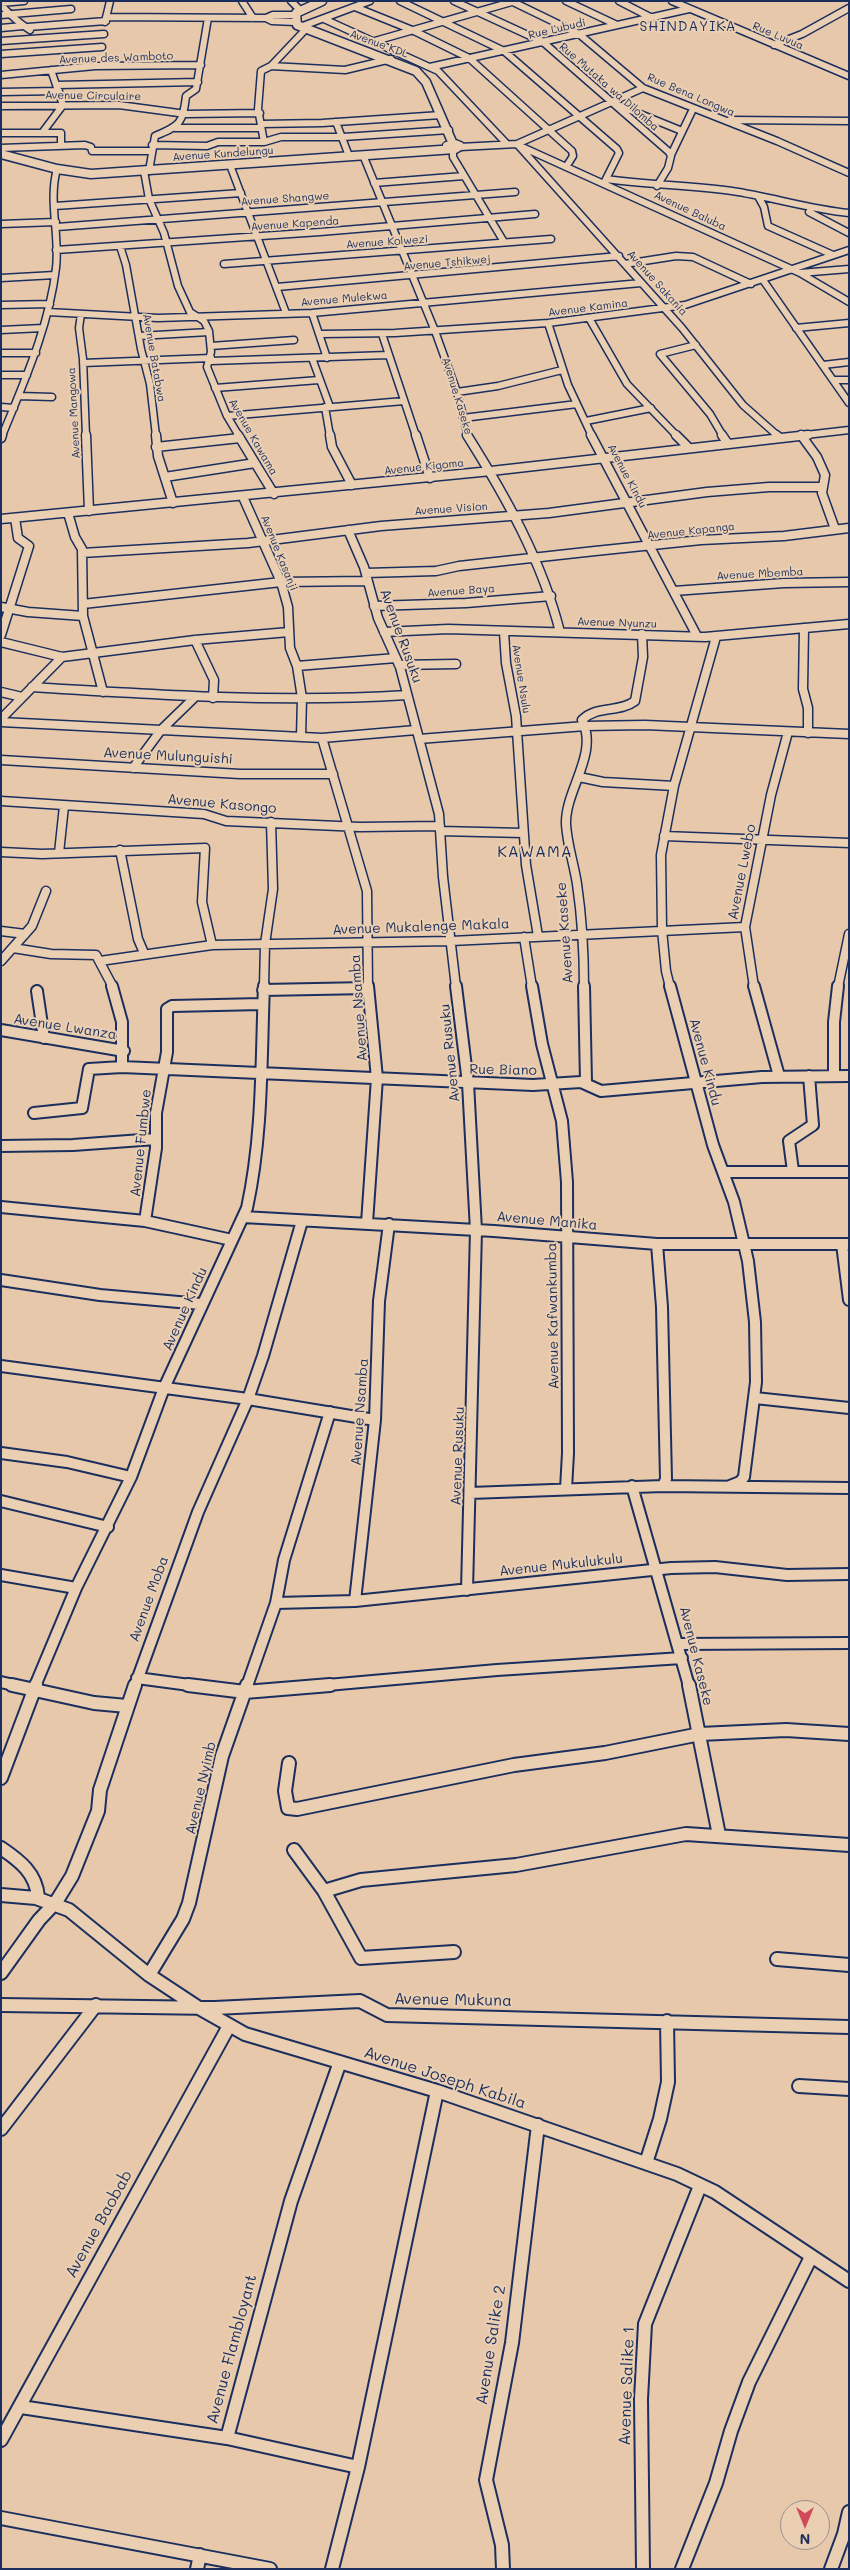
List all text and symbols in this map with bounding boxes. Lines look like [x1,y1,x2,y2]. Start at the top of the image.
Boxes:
street label: Rue Lubudi [527,16,587,42]
district label: SHINDAYIKA [638,19,738,35]
street label: Rue Luvua [751,19,805,53]
street label: Avenue KDL [348,27,410,61]
street label: Rue Mutaka wa Dilomba [556,40,662,134]
street label: Avenue des Wamboto [59,49,173,67]
street label: Rue Bena Longwa [645,71,737,119]
street label: Avenue Circulaire [45,89,141,103]
street label: Avenue Kundelungu [172,144,274,164]
street label: Avenue Shangwe [240,189,330,209]
street label: Avenue Baluba [652,189,728,233]
street label: Avenue Kapenda [250,214,340,234]
street label: Avenue Kolwezi [345,233,429,251]
street label: Avenue Sakania [624,248,690,318]
street label: Avenue Tshikwej [403,253,491,273]
street label: Avenue Mulekwa [300,289,388,309]
street label: Avenue Kamina [547,297,629,319]
street label: Avenue Batabwa [140,313,168,403]
street label: Avenue Kaseke [439,356,475,436]
street label: Avenue Mangowa [65,367,83,459]
street label: Avenue Kawama [226,396,280,478]
street label: Avenue Kindu [605,442,649,510]
street label: Avenue Kigoma [383,456,465,478]
street label: Avenue Vision [414,500,488,518]
street label: Avenue Kasanji [258,513,300,593]
street label: Avenue Kapanga [647,520,735,542]
street label: Avenue Mbemba [716,565,804,583]
street label: Avenue Baya [427,582,495,600]
street label: Avenue Rusuku [376,587,426,685]
street label: Avenue Nyunzu [577,615,657,631]
street label: Avenue Nsulu [509,643,533,715]
street label: Avenue Mulunguishi [103,744,233,768]
street label: Avenue Kasongo [167,791,277,817]
street label: Avenue Lwebo [724,823,760,921]
district label: KAWAMA [496,842,574,862]
street label: Avenue Kaseke [553,882,577,984]
street label: Avenue Mukalenge Makala [332,916,510,938]
street label: Avenue Nsamba [347,954,371,1062]
street label: Avenue Rusuku [436,1003,464,1103]
street label: Avenue Lwanza [12,1011,118,1043]
street label: Avenue Kindu [685,1016,725,1108]
street label: Rue Biano [469,1061,537,1079]
street label: Avenue Fumbwe [127,1088,155,1198]
street label: Avenue Manika [496,1208,598,1234]
street label: Avenue Kafwankumba [543,1242,563,1390]
street label: Avenue Kindu [159,1264,211,1354]
street label: Avenue Nsamba [348,1358,372,1466]
street label: Avenue Rusuku [448,1406,468,1506]
street label: Avenue Mukulukulu [498,1550,624,1580]
street label: Avenue Moba [126,1554,172,1644]
street label: Avenue Kaseke [676,1605,716,1707]
street label: Avenue Nyimb [182,1740,220,1836]
street label: Avenue Mukuna [394,1989,512,2011]
street label: Avenue Joseph Kabila [362,2043,528,2113]
street label: Avenue Baobab [61,2167,137,2281]
street label: Avenue Flambloyant [203,2272,261,2426]
street label: Avenue Salike 2 [472,2284,510,2406]
street label: Avenue Salike 1 [615,2326,639,2446]
north arrow [780,2500,830,2550]
text: N [800,2530,810,2549]

